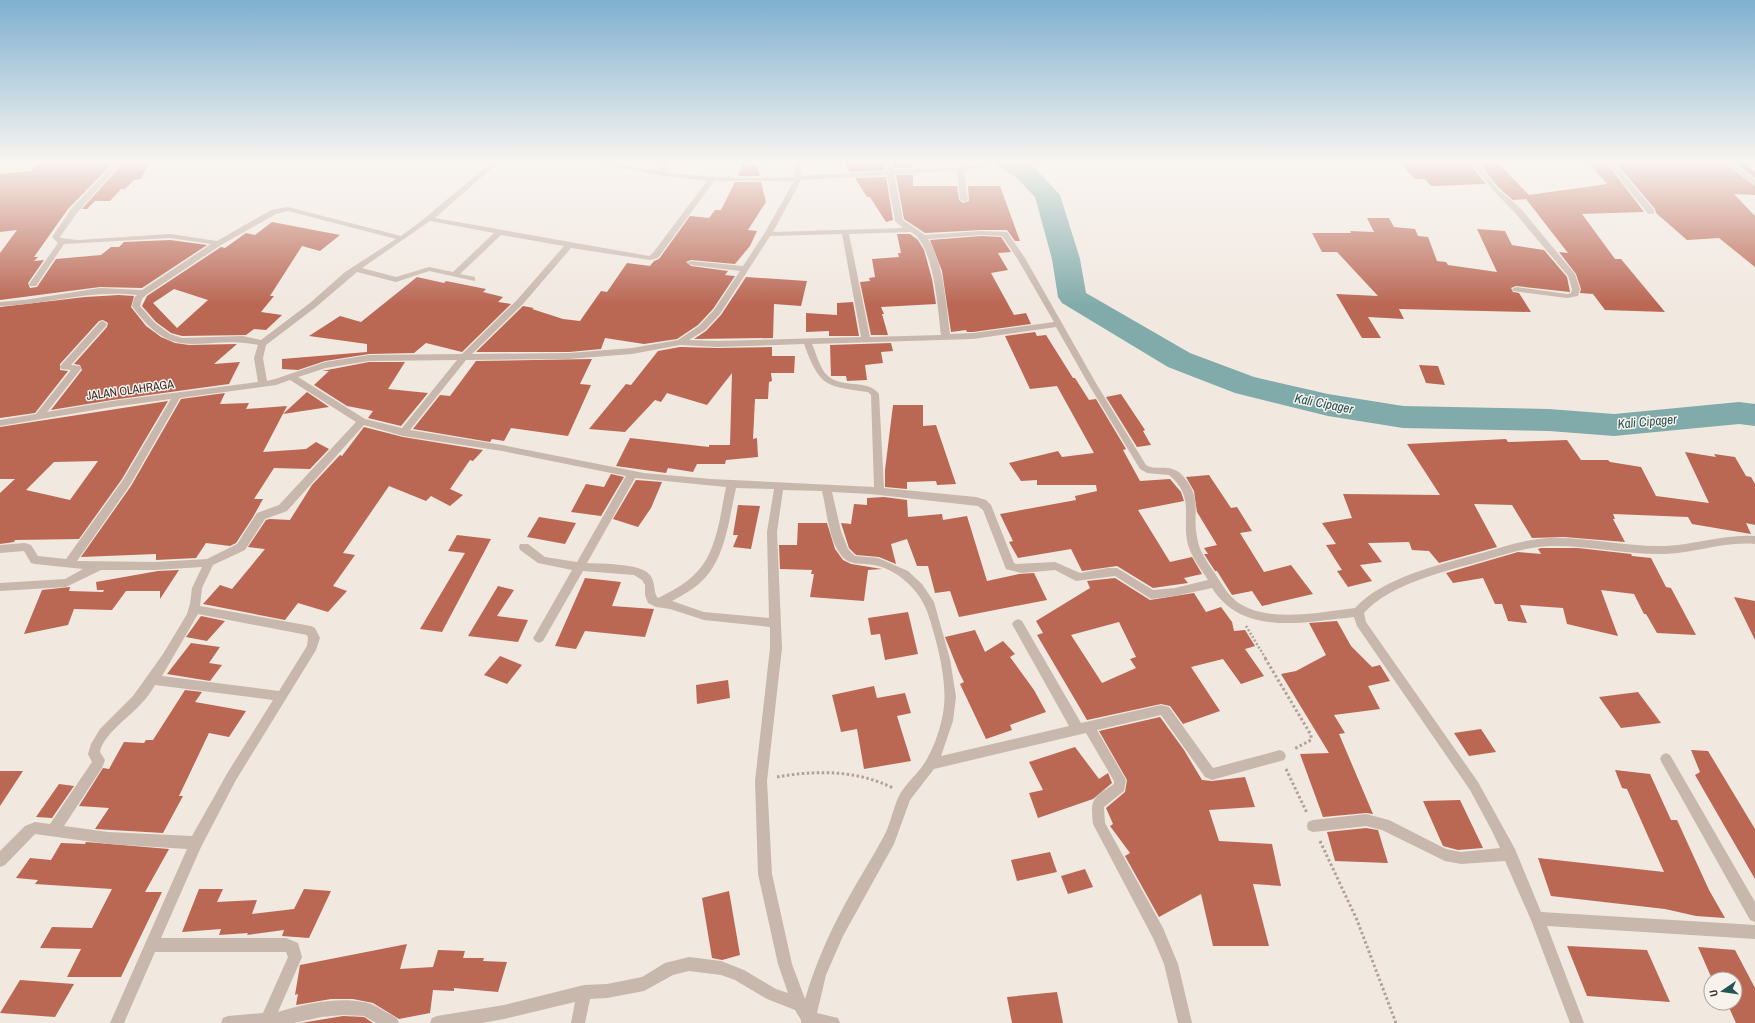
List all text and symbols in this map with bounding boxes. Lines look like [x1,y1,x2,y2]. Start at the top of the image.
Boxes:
street label: JALAN OLAHRAGA [85,376,175,404]
water label: Kali Cipager [1293,389,1355,418]
water label: Kali Cipager [1617,410,1678,433]
north arrow [1703,971,1743,1011]
text: U [1706,989,1721,998]

